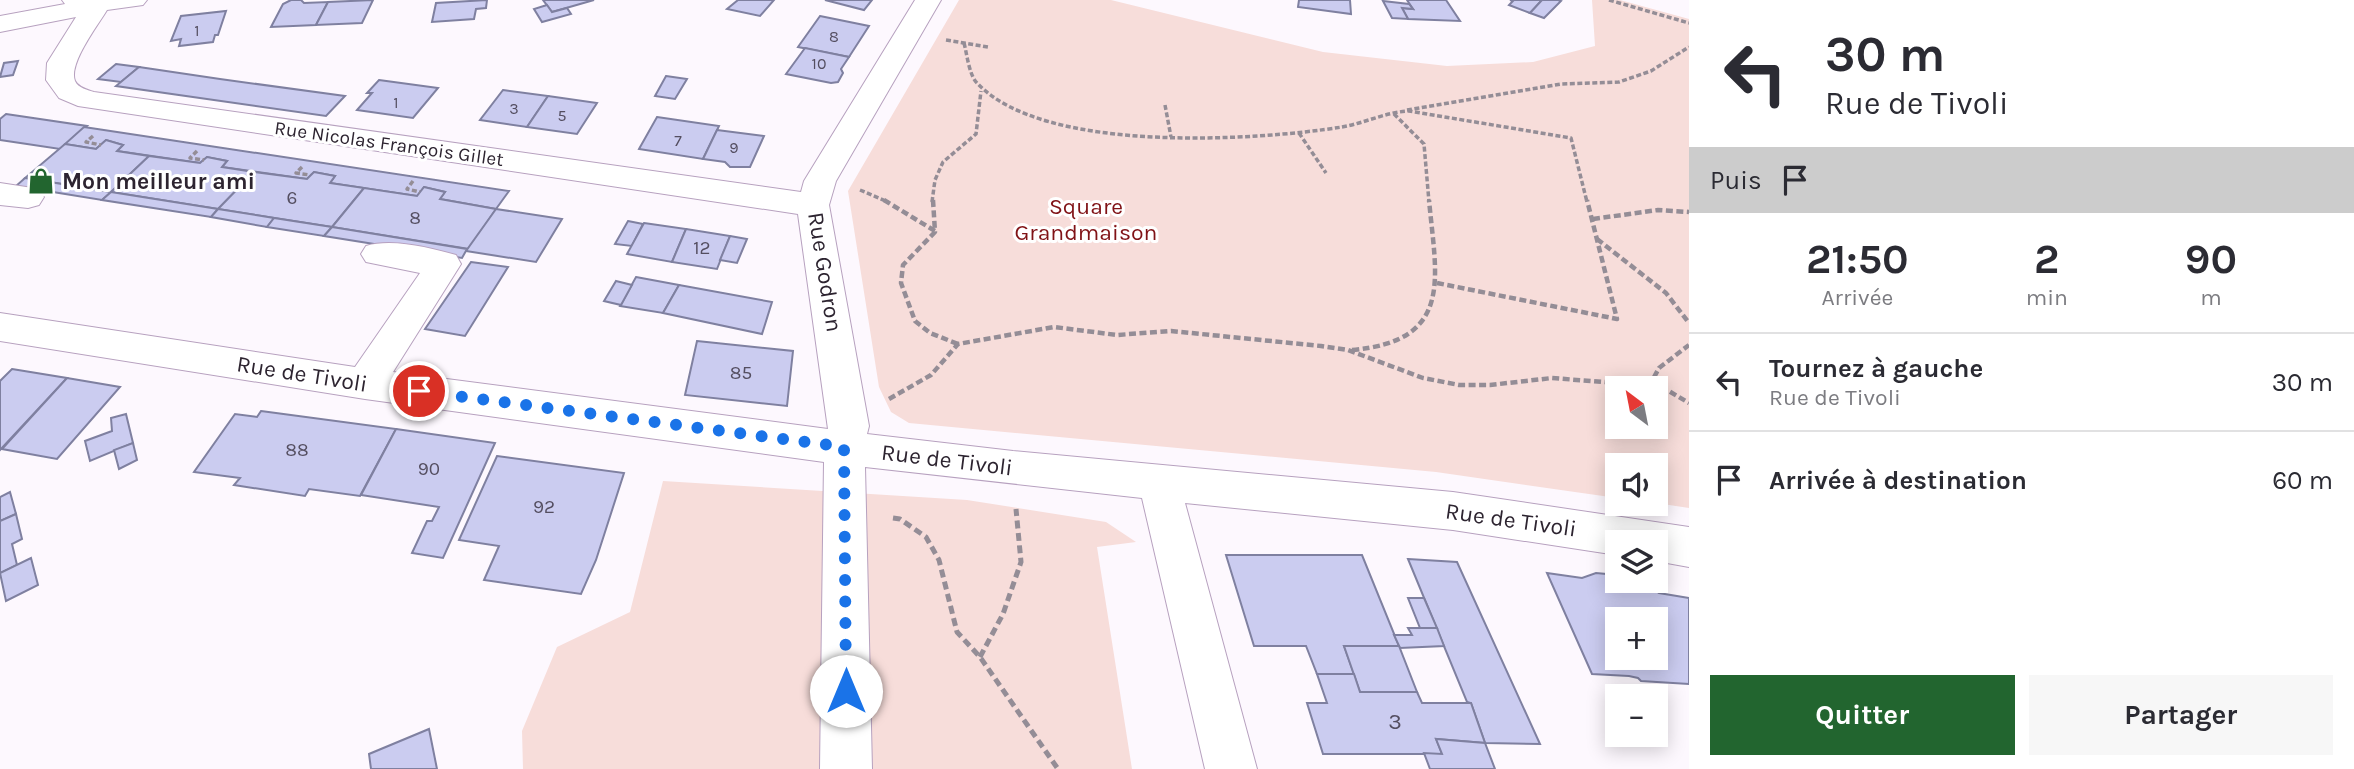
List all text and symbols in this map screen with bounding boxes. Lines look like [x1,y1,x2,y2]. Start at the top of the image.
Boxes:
house number: 1 [194,21,200,40]
text: 30 m [1825,26,1945,83]
house number: 8 [829,27,839,46]
icon: left [1710,28,1801,119]
house number: 10 [812,54,826,73]
text: Rue de Tivoli [1825,85,2009,122]
house number: 1 [393,93,399,112]
house number: 3 [509,99,519,118]
house number: 5 [557,106,567,125]
street label: Rue Nicolas François Gillet [273,117,505,171]
house number: 7 [674,131,682,150]
house number: 9 [729,138,739,157]
icon: arrive [1776,161,1814,199]
text: Puis [1710,165,1762,196]
shop icon: Mon meilleur ami [26,166,56,196]
place label: Mon meilleur ami [62,168,255,195]
house number: 6 [287,187,297,209]
park label: Square Grandmaison [1015,193,1157,246]
house number: 8 [409,207,421,229]
street label: Rue Godron [802,210,848,334]
text: 21:50 [1806,234,1909,284]
text: 2 [2034,234,2059,284]
text: 90 [2185,234,2237,284]
house number: 12 [693,237,711,259]
text: Arrivée [1821,284,1893,311]
text: min [2026,284,2068,311]
text: m [2200,284,2222,311]
street label: Rue de Tivoli [235,350,369,398]
text: Tournez à gauche [1769,353,1983,384]
pin [389,361,449,421]
house number: 85 [730,362,752,384]
icon: left [1710,363,1748,401]
text: 30 m [2272,367,2333,398]
icon: arrive [400,372,438,410]
north arrow [1605,376,1668,439]
map controls [1605,376,1668,747]
text: Rue de Tivoli [1769,384,1901,411]
house number: 88 [285,439,309,461]
street label: Rue de Tivoli [880,439,1014,481]
button: sound [1605,453,1668,516]
house number: 90 [418,458,440,480]
icon: arrive [1710,461,1748,499]
text: Arrivée à destination [1769,465,2027,496]
text: 60 m [2272,465,2333,496]
house number: 92 [533,496,555,518]
street label: Rue de Tivoli [1444,497,1578,543]
button: layers [1605,530,1668,593]
button: + [1605,607,1668,670]
position arrow [809,654,883,728]
button: Quitter [1710,675,2015,755]
button: Partager [2029,675,2333,755]
button: − [1605,684,1668,747]
house number: 3 [1388,708,1402,735]

